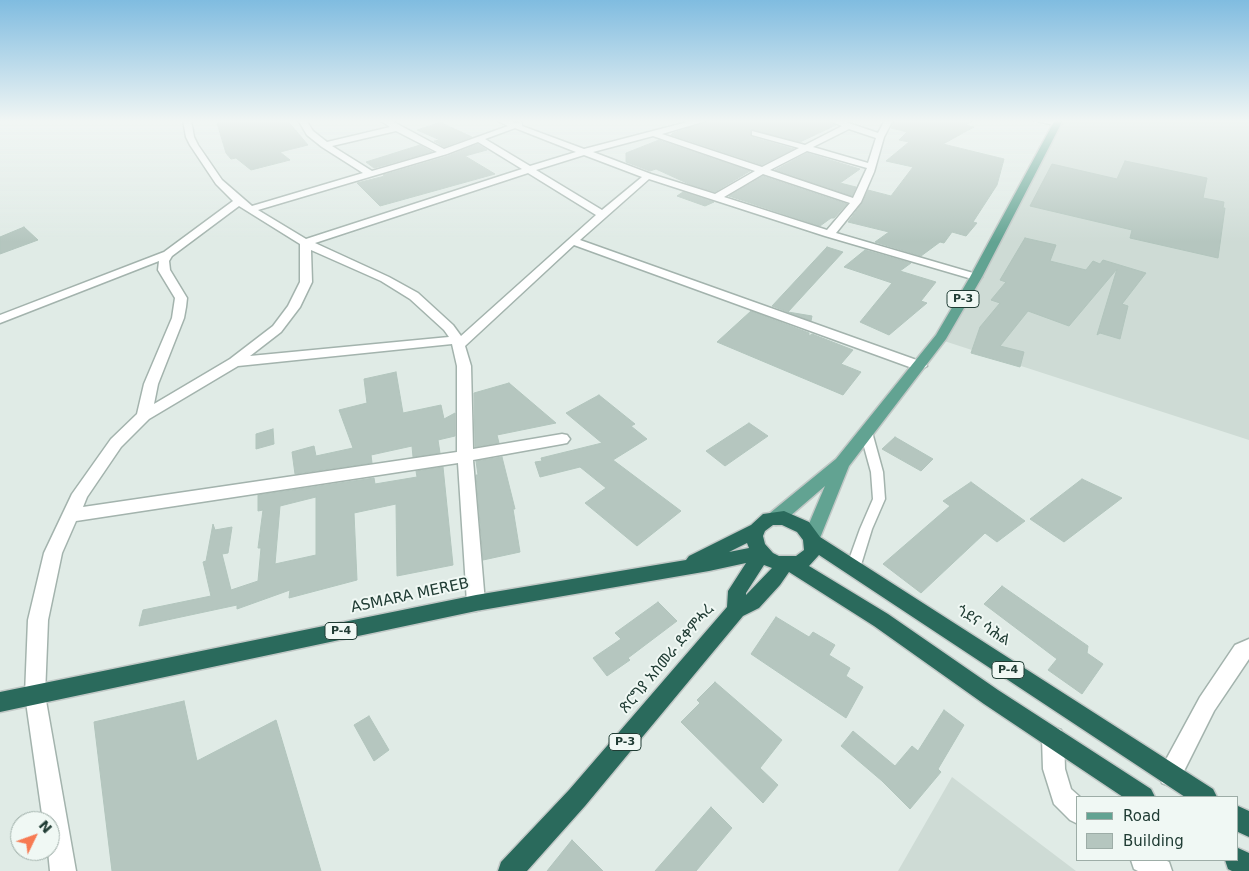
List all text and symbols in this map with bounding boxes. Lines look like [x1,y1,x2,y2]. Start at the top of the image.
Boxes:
road number: P-3 [947,290,979,308]
street label: ASMARA MEREB [349,575,471,617]
street label: ጽርግያ አስመራ ደቀምሓረ [616,601,718,717]
street label: ጎደና ሳሕል [953,602,1013,650]
road number: P-4 [325,622,357,640]
road number: P-4 [992,662,1024,678]
road number: P-3 [609,734,641,750]
legend [1076,796,1239,861]
text: Road [1123,807,1161,825]
north arrow [10,811,60,861]
text: N [36,817,55,836]
text: Building [1123,832,1184,850]

